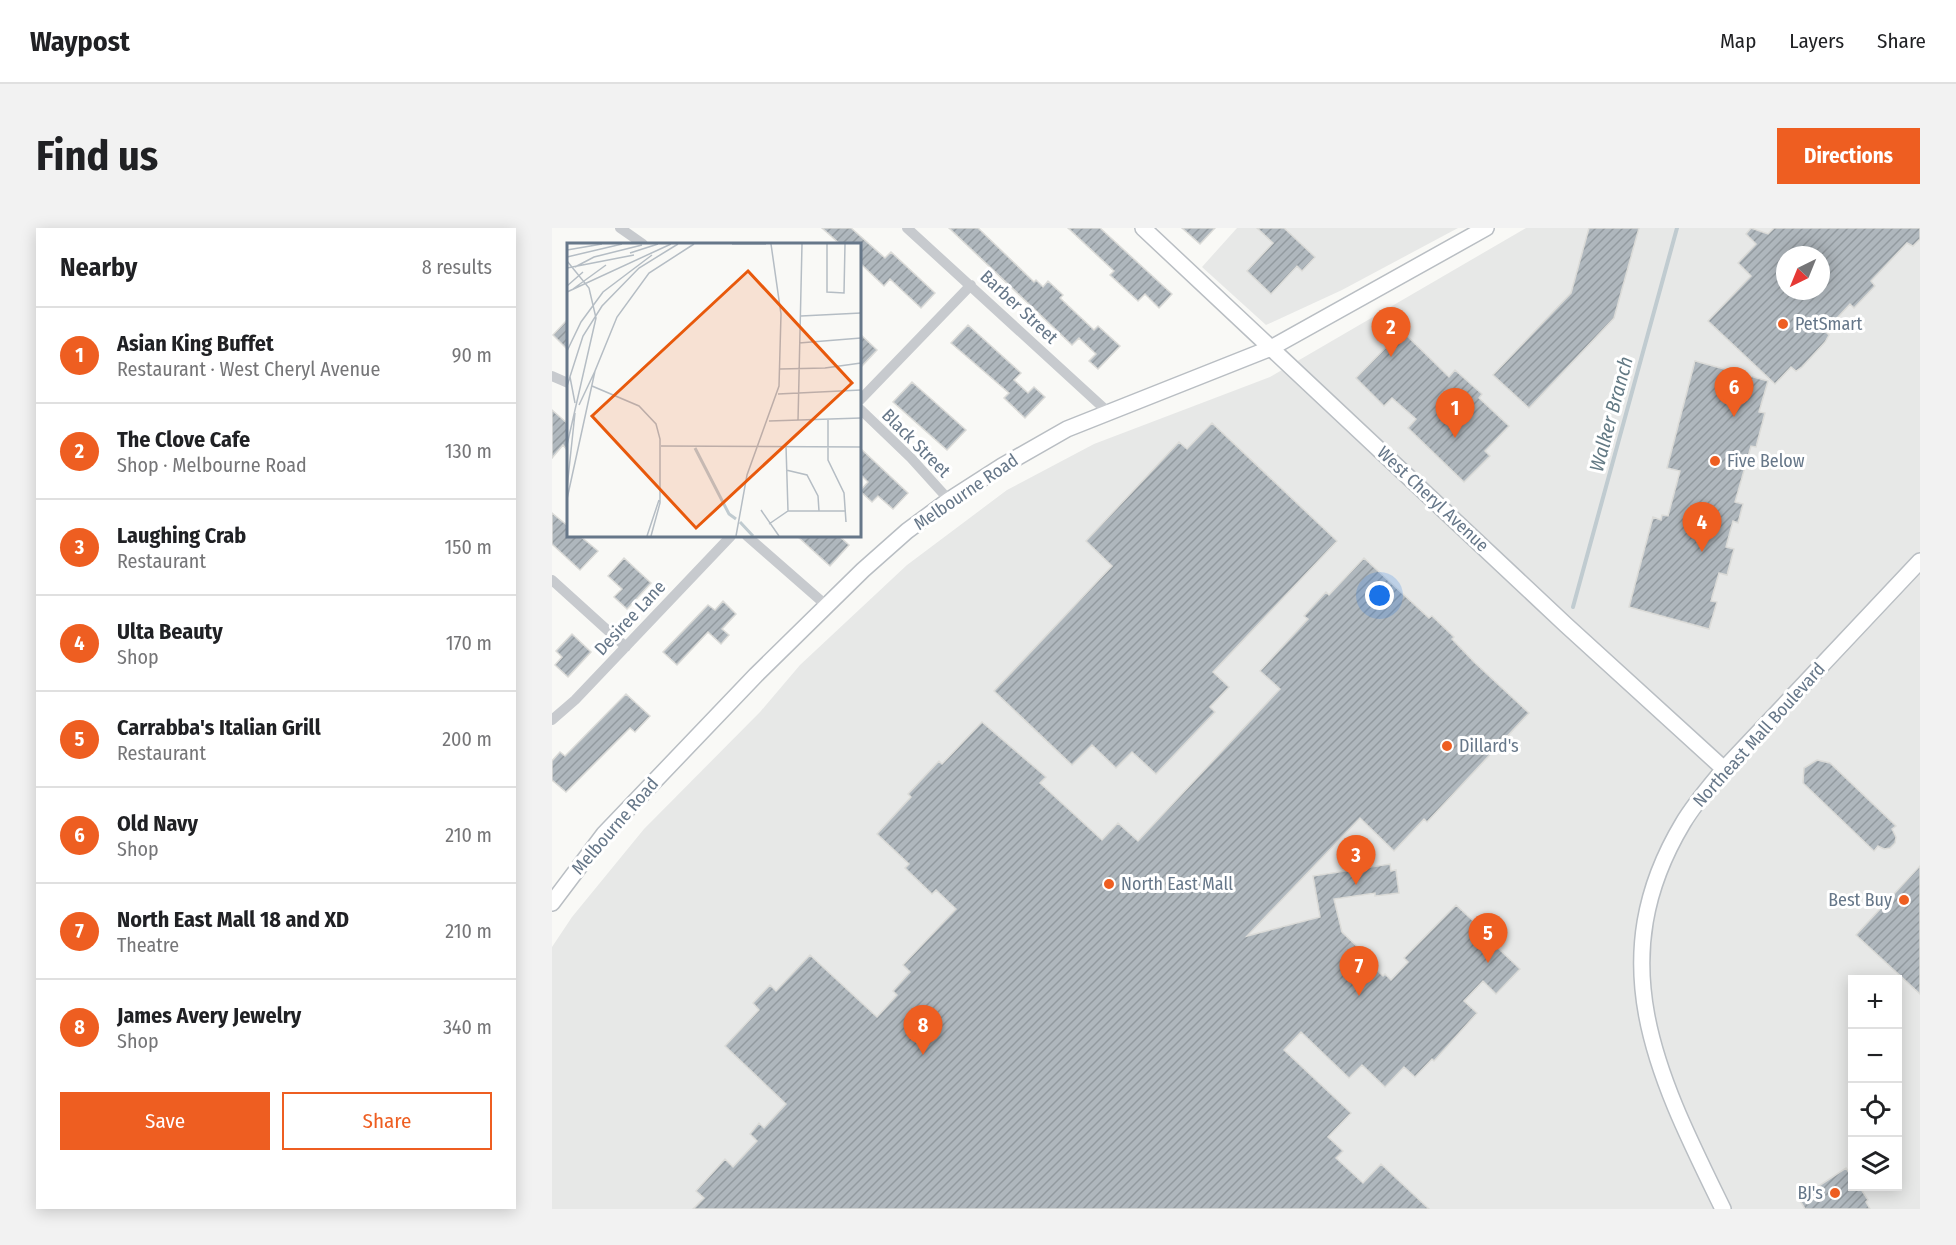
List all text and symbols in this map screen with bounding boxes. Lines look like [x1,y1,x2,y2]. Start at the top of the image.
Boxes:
text: Waypost [30,25,130,58]
text: Map [1720,28,1756,54]
text: Layers [1789,28,1844,54]
text: Share [1877,28,1926,54]
button: Directions [1777,128,1920,184]
text: Find us [36,131,158,181]
inset map [567,243,861,537]
north arrow [1776,246,1830,300]
text: Nearby [60,252,137,283]
text: 8 results [422,255,492,279]
street label: Barber Street [976,265,1062,349]
pin: 2 [1372,308,1410,357]
place label: PetSmart [1795,313,1863,335]
marker: PetSmart [1776,317,1790,331]
text: Asian King Buffet [117,330,274,357]
text: 1 [75,343,84,367]
text: 90 m [452,343,492,367]
water label: Walker Branch [1584,354,1638,474]
text: Restaurant · West Cheryl Avenue [117,357,380,381]
pin: 6 [1714,368,1754,417]
pin: 1 [1436,388,1474,438]
street label: Black Street [877,404,955,482]
text: The Clove Cafe [117,426,250,453]
text: 2 [75,439,84,463]
text: 130 m [445,439,492,463]
street label: West Cheryl Avenue [1373,442,1493,556]
street label: Melbourne Road [910,449,1022,535]
place label: Five Below [1727,450,1805,472]
text: Shop · Melbourne Road [117,453,307,477]
marker: Five Below [1708,454,1722,468]
pin: 4 [1682,502,1722,552]
text: Laughing Crab [117,522,246,549]
text: 3 [75,535,84,559]
text: 150 m [445,535,492,559]
text: Restaurant [117,549,206,573]
street label: Desiree Lane [590,576,670,660]
your location [1365,581,1394,610]
text: Ulta Beauty [117,618,223,645]
text: 4 [74,631,85,655]
text: 170 m [446,631,492,655]
text: Shop [117,645,159,669]
street label: Northeast Mall Boulevard [1688,658,1830,812]
text: Carrabba's Italian Grill [117,714,321,741]
text: 5 [75,727,84,751]
text: 200 m [442,727,492,751]
place label: Dillard's [1459,735,1519,757]
marker: Dillard's [1440,739,1454,753]
text: Restaurant [117,741,206,765]
street label: Melbourne Road [567,773,663,879]
text: Old Navy [117,810,198,837]
text: 6 [74,823,85,847]
text: 210 m [445,823,492,847]
pin: 3 [1336,836,1376,885]
text: Shop [117,837,159,861]
place label: North East Mall [1121,873,1233,895]
marker: North East Mall [1102,877,1116,891]
place label: Best Buy [1828,889,1892,911]
marker: Best Buy [1897,893,1911,907]
text: North East Mall 18 and XD [117,906,349,933]
pin: 5 [1468,914,1508,963]
text: 7 [75,919,84,943]
text: 210 m [445,919,492,943]
text: Theatre [117,933,179,957]
pin: 7 [1340,946,1378,996]
map controls [1848,975,1902,1191]
button: + [1848,975,1902,1029]
text: James Avery Jewelry [117,1002,301,1029]
pin: 8 [904,1006,943,1055]
text: 8 [74,1015,85,1039]
text: 340 m [443,1015,492,1039]
text: Shop [117,1029,159,1053]
button: − [1848,1029,1902,1083]
button: locate [1848,1083,1902,1137]
button: Save [60,1092,270,1150]
button: Share [282,1092,492,1150]
button: layers [1848,1137,1902,1191]
place label: BJ's [1797,1182,1823,1204]
marker: BJ's [1828,1186,1842,1200]

